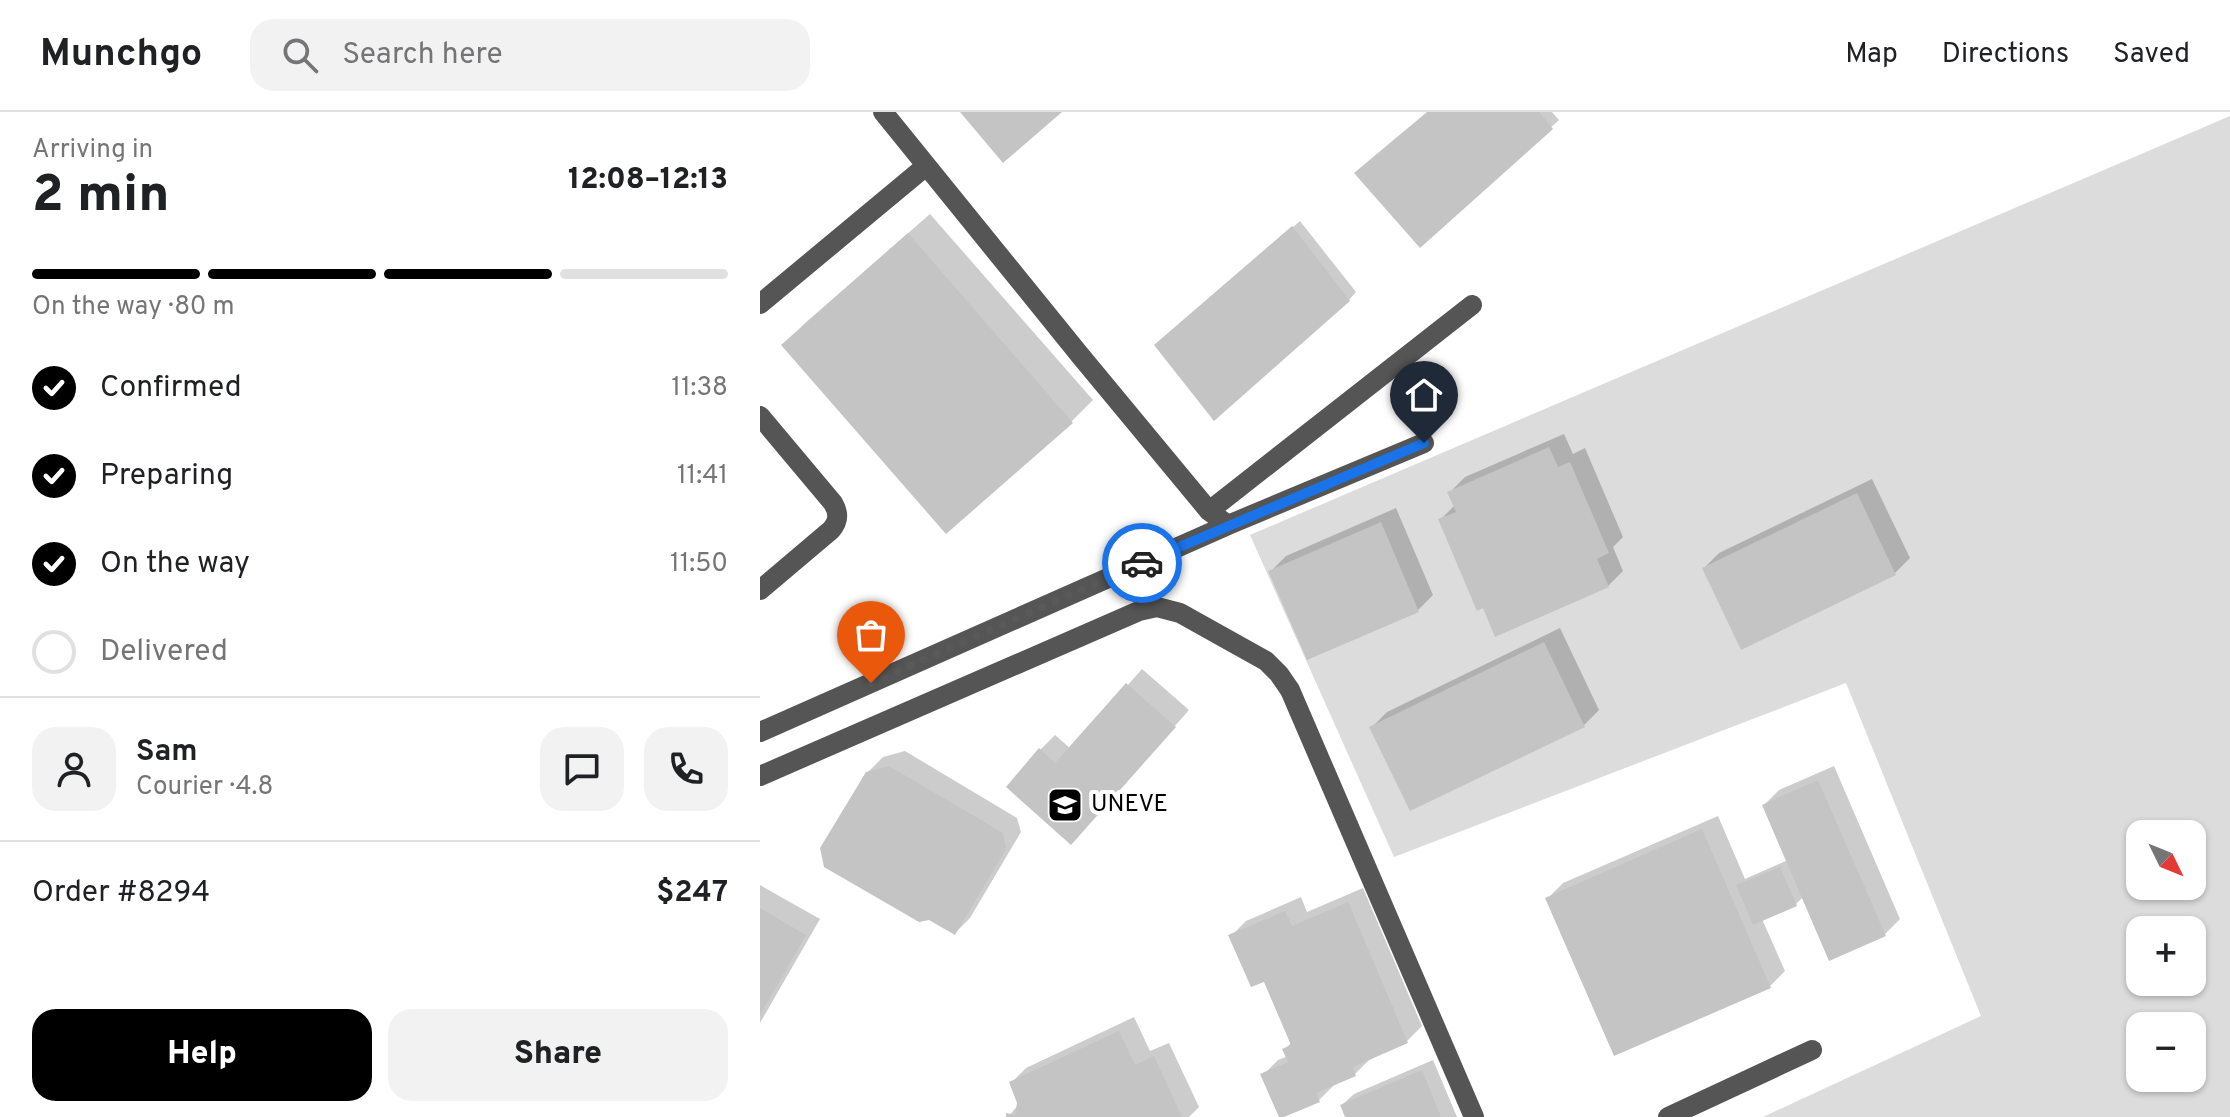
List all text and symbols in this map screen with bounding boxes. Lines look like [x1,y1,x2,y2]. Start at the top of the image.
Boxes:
search box [250,19,810,91]
text: Munchgo [40,31,202,80]
icon: search [278,33,322,77]
text: Search here [342,37,503,74]
text: Map [1845,37,1898,73]
text: Directions [1942,37,2069,73]
text: Saved [2113,37,2190,73]
text: Arriving in [32,134,153,167]
text: 12:08–12:13 [568,162,728,199]
text: 2 min [32,164,170,230]
text: On the way · 80 m [32,291,235,324]
pin [1390,361,1458,443]
icon: check [32,366,76,410]
text: Confirmed [100,370,242,407]
text: 11:38 [671,372,728,405]
icon: home [1402,373,1446,417]
icon: check [32,454,76,498]
text: Preparing [100,458,233,495]
text: 11:41 [677,460,728,493]
courier [1102,523,1182,603]
icon: car [1120,541,1164,585]
icon: check [32,542,76,586]
text: On the way [100,546,250,583]
text: 11:50 [670,548,728,581]
pin [837,601,905,683]
icon: bag [849,613,893,657]
text: Delivered [100,634,228,671]
button: person [32,727,116,811]
button: chat [540,727,624,811]
button: phone [644,727,728,811]
text: Sam [136,734,198,771]
text: Courier · 4.8 [136,771,273,804]
school or university icon: UNEVE [1046,786,1084,824]
place label: UNEVE [1091,790,1168,820]
north arrow [2126,820,2206,900]
map controls [2126,820,2206,1092]
text: Order #8294 [32,875,210,912]
text: $247 [656,875,728,912]
button: + [2126,916,2206,996]
button: Help [32,1009,372,1101]
button: Share [388,1009,728,1101]
button: − [2126,1012,2206,1092]

